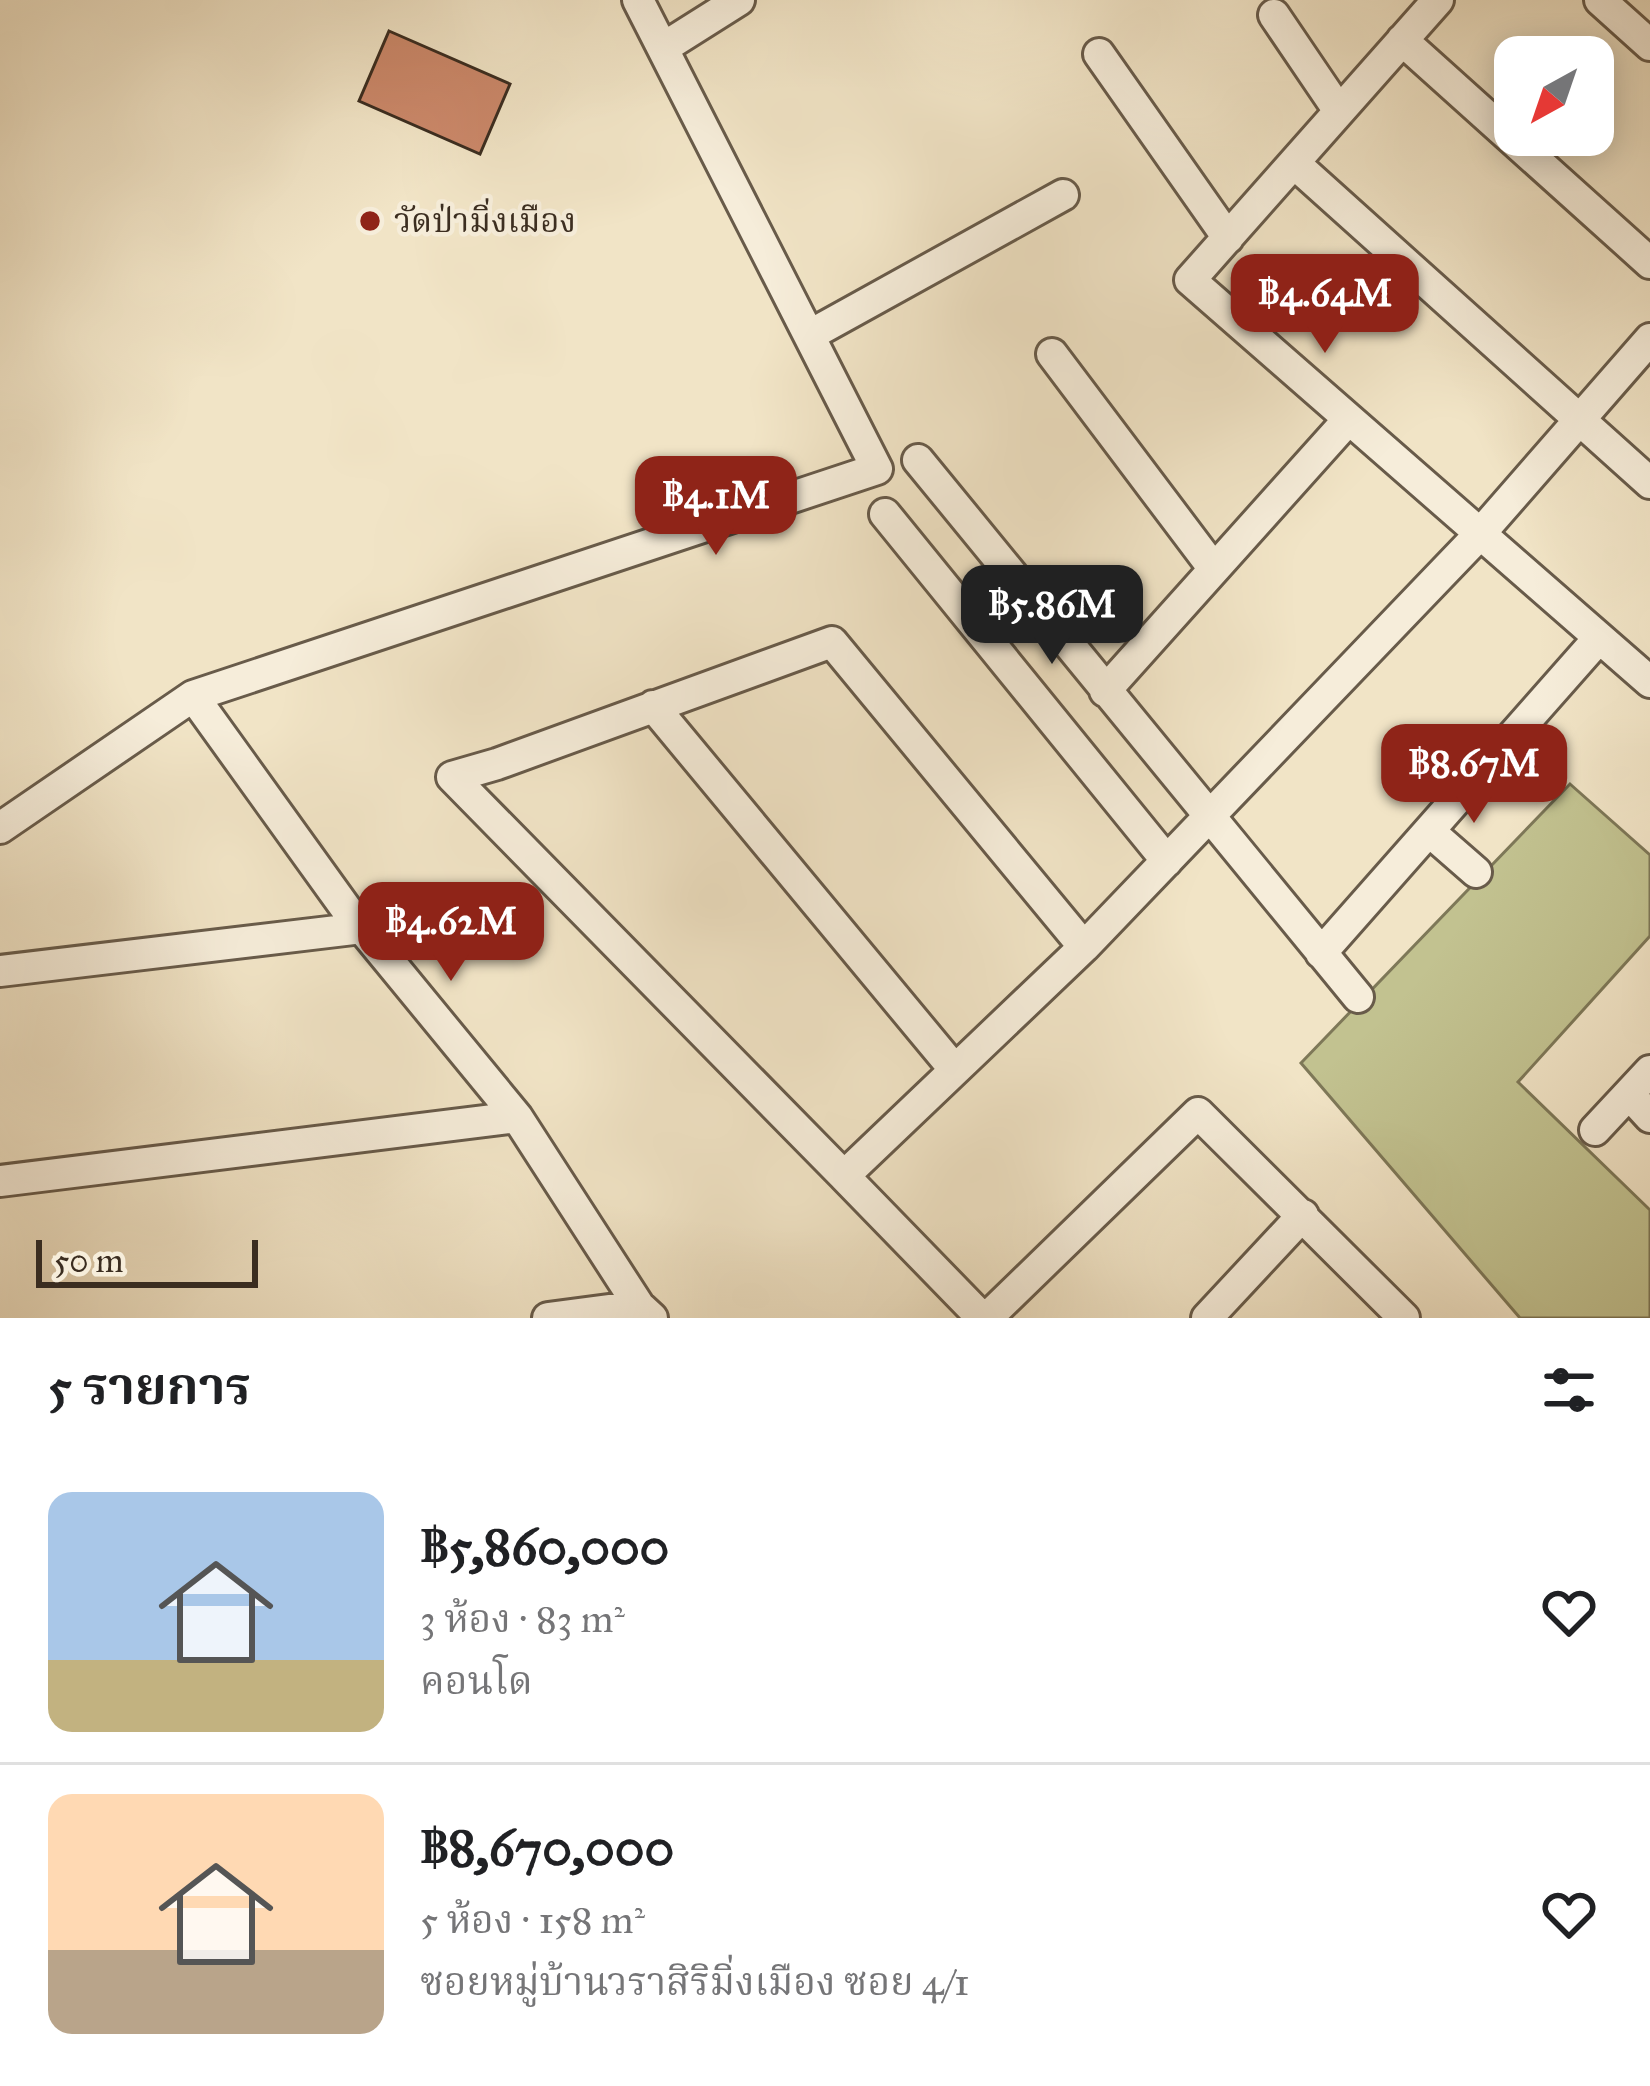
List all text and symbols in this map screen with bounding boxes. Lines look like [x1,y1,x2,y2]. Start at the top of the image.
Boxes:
north arrow [1494,36,1614,156]
map controls [1494,36,1614,156]
place label: วัดป่ามิ่งเมือง [394,198,576,241]
marker: วัดป่ามิ่งเมือง [357,208,383,234]
pin: ฿4.64M [1227,254,1423,356]
text: ฿4.64M [1258,269,1392,317]
pin: ฿4.1M [632,456,800,558]
text: ฿4.1M [662,471,770,519]
pin: ฿5.86M [954,565,1150,667]
text: ฿5.86M [988,580,1116,628]
pin: ฿8.67M [1376,724,1572,826]
text: ฿8.67M [1408,739,1540,787]
pin: ฿4.62M [353,882,549,984]
text: ฿4.62M [385,897,517,945]
scale bar [36,1234,258,1287]
text: 50 m [54,1241,123,1281]
text: 5 รายการ [48,1356,251,1418]
icon: filters [1536,1357,1602,1423]
text: ฿5,860,000 [420,1516,669,1578]
icon: home [144,1540,288,1684]
icon: heart [1536,1579,1602,1645]
text: 3 ห้อง · 83 m² [420,1595,625,1643]
text: คอนโด [420,1657,533,1705]
text: ฿8,670,000 [420,1817,674,1879]
icon: home [144,1842,288,1986]
icon: heart [1536,1881,1602,1947]
text: 5 ห้อง · 158 m² [420,1896,645,1944]
text: ซอยหมู่บ้านวราสิริมิ่งเมือง ซอย 4/1 [420,1958,969,2006]

